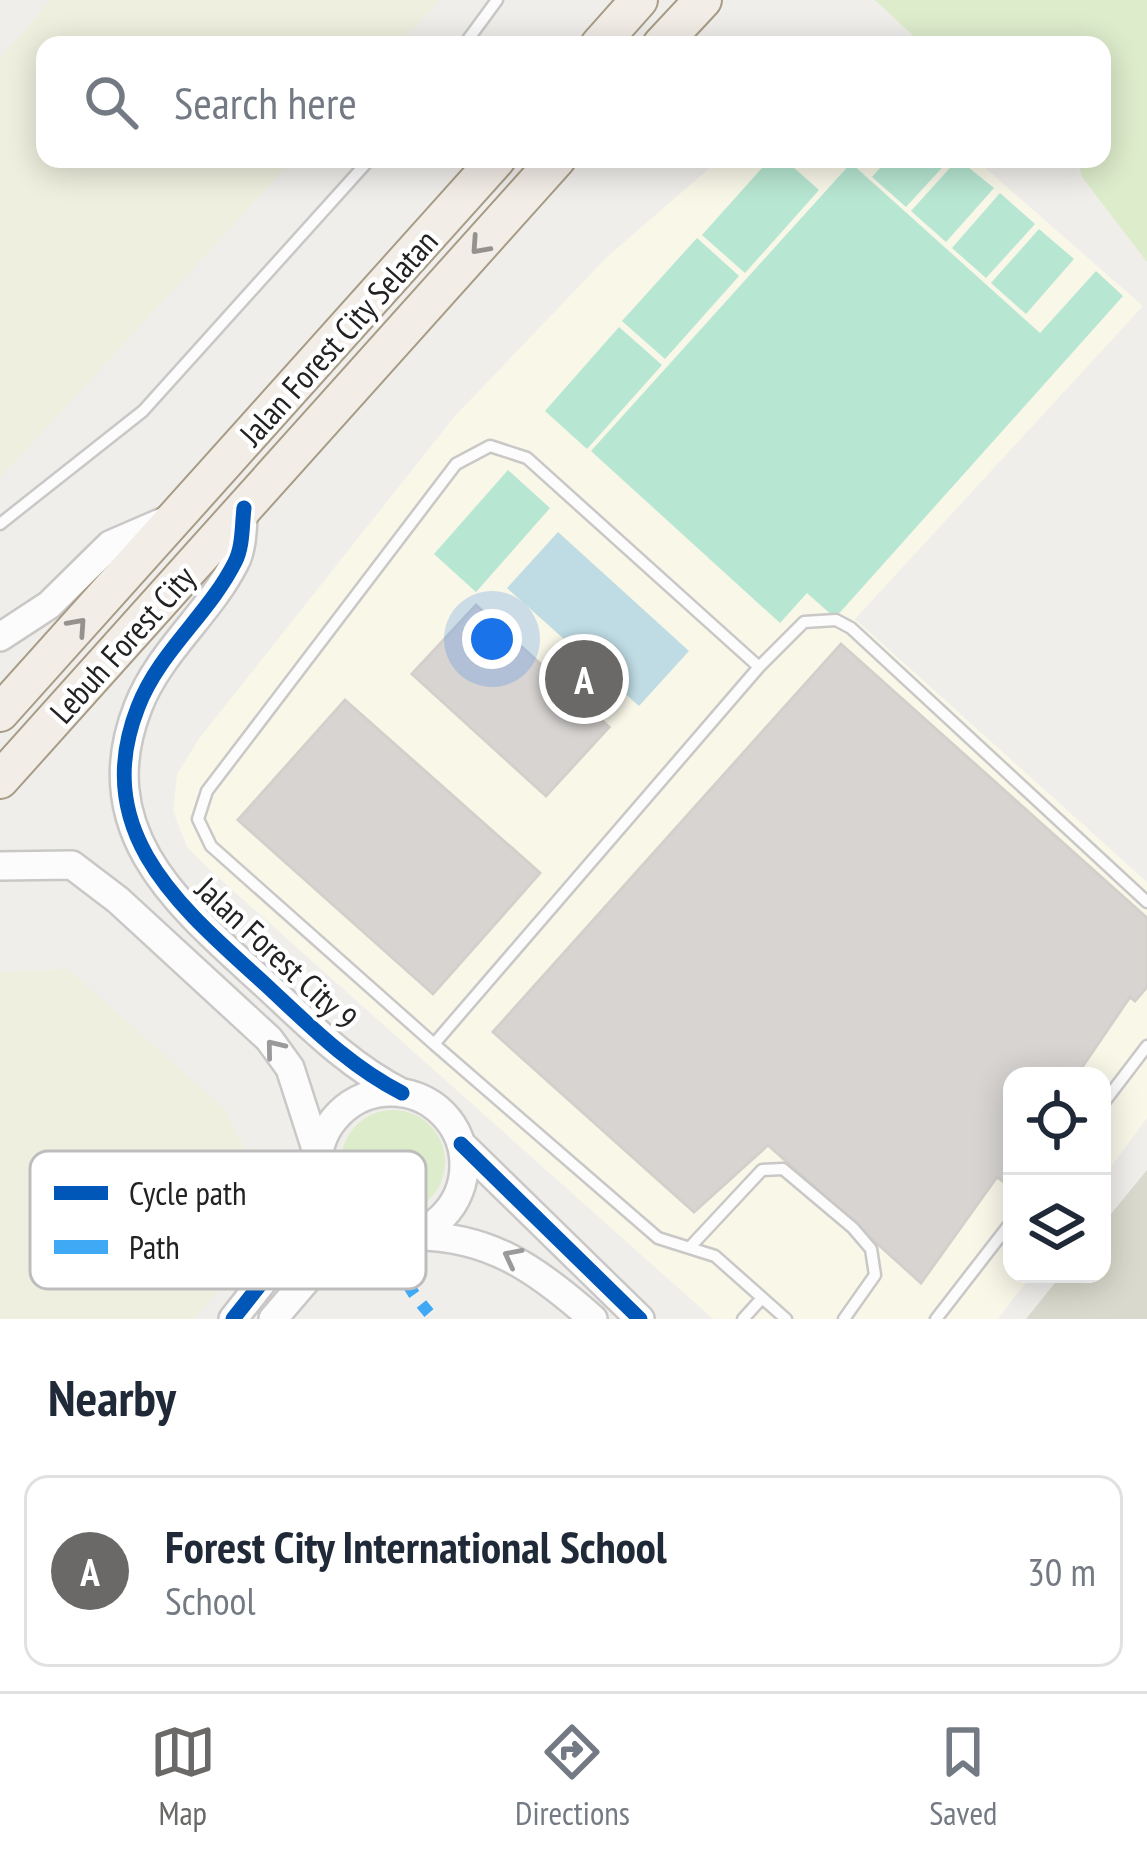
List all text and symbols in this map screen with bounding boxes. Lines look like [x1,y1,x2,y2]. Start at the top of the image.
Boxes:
search box [36,36,1111,168]
icon: search [78,69,144,135]
text: Search here [174,73,357,131]
street label: Jalan Forest City Selatan [229,220,446,455]
one-way arrow [472,232,493,254]
street label: Lebuh Forest City [40,556,204,732]
your location [462,609,522,669]
one-way arrow [64,619,85,640]
pin: A [545,634,623,724]
street label: Jalan Forest City 9 [186,866,367,1039]
one-way arrow [267,1040,288,1062]
map controls [1003,1067,1111,1283]
button: locate [1003,1067,1111,1175]
legend [30,1151,426,1289]
text: Cycle path [129,1171,247,1214]
button: layers [1003,1175,1111,1283]
text: Path [129,1225,180,1268]
one-way arrow [502,1249,524,1272]
text: Nearby [48,1364,176,1430]
text: Forest City International School [165,1517,667,1575]
text: A [80,1546,100,1597]
text: 30 m [1027,1546,1096,1597]
text: School [165,1575,256,1626]
tab: Map [150,1719,216,1834]
tab: Directions [515,1719,630,1834]
tab: Saved [929,1719,997,1834]

